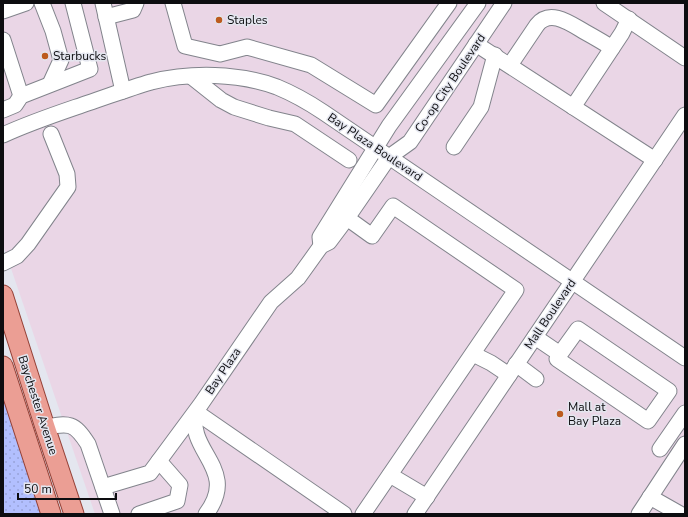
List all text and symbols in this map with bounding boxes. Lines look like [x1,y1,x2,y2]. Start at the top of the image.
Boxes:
place label: Staples [227,12,268,28]
marker: Staples [214,15,224,25]
street label: Co-op City Boulevard [411,30,489,136]
place label: Starbucks [53,48,106,64]
marker: Starbucks [40,51,50,61]
street label: Bay Plaza Boulevard [324,109,426,185]
street label: Mall Boulevard [521,276,579,352]
street label: Bay Plaza [202,345,244,397]
street label: Baychester Avenue [14,353,62,457]
place label: Mall at Bay Plaza [568,399,621,429]
marker: Mall at Bay Plaza [555,409,565,419]
scale bar [18,475,116,501]
text: 50 m [24,481,52,497]

